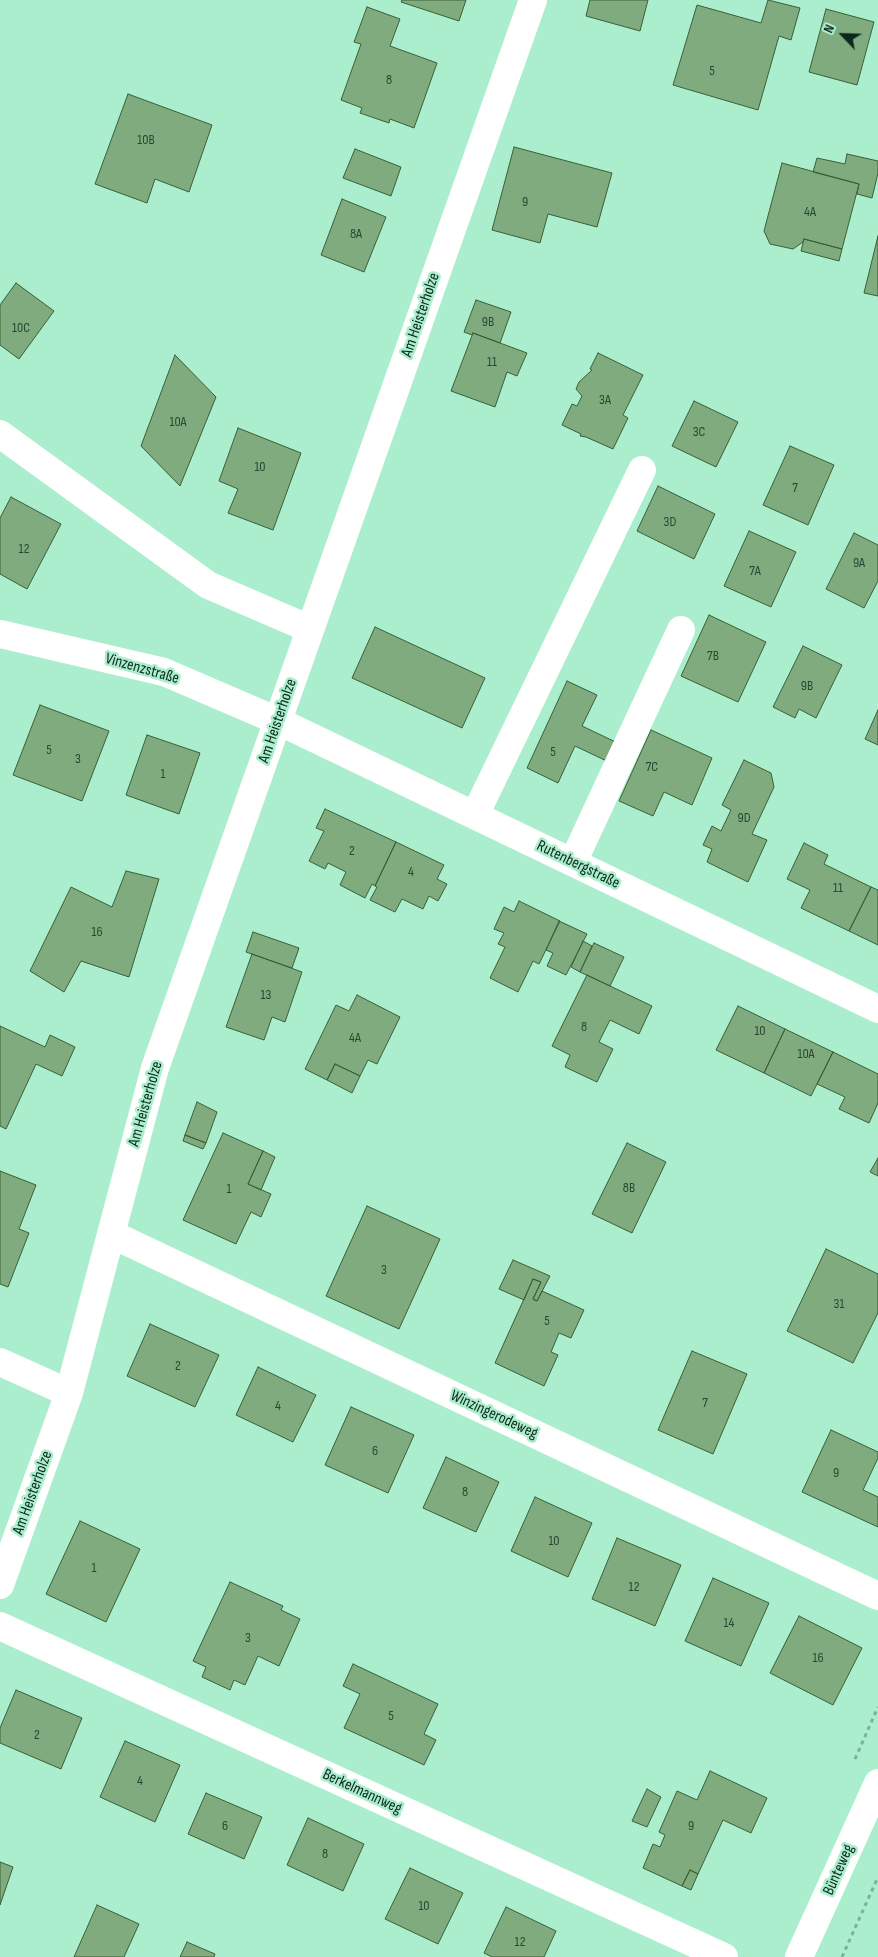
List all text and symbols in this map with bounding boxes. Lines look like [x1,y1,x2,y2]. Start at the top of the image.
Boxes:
north arrow [818,10,868,60]
text: N [820,22,838,36]
house number: 5 [709,63,715,79]
house number: 8 [386,72,392,88]
house number: 10B [137,132,155,148]
house number: 9 [522,194,528,210]
house number: 4A [804,204,816,220]
house number: 8A [350,226,362,242]
street label: Am Heisterholze [398,271,444,359]
house number: 9B [482,314,494,330]
house number: 10C [12,320,30,336]
house number: 11 [487,354,497,370]
house number: 3A [599,392,611,408]
house number: 10A [169,414,187,430]
house number: 3C [693,424,705,440]
house number: 10 [254,459,266,475]
house number: 7 [792,480,798,496]
house number: 3D [664,514,676,530]
house number: 12 [19,541,29,557]
house number: 9A [853,555,865,571]
house number: 7A [749,563,761,579]
house number: 7B [707,648,719,664]
street label: Vinzenzstraße [103,649,181,689]
street label: Am Heisterholze [255,677,301,765]
house number: 9B [801,678,813,694]
house number: 5 [46,742,52,758]
house number: 5 [550,744,556,760]
house number: 3 [75,751,81,767]
house number: 7C [646,759,658,775]
house number: 1 [161,766,165,782]
house number: 9D [737,810,751,826]
street label: Rutenbergstraße [533,837,623,893]
house number: 2 [349,843,355,859]
house number: 4 [408,864,414,880]
house number: 11 [833,880,843,896]
house number: 16 [91,924,103,940]
house number: 13 [261,987,271,1003]
house number: 8 [581,1019,587,1035]
house number: 10 [754,1023,766,1039]
house number: 4A [349,1030,361,1046]
house number: 10A [797,1046,815,1062]
street label: Am Heisterholze [125,1059,167,1149]
house number: 8B [623,1180,635,1196]
house number: 1 [227,1181,231,1197]
house number: 3 [381,1262,387,1278]
house number: 31 [834,1296,844,1312]
house number: 5 [544,1313,550,1329]
house number: 2 [175,1358,181,1374]
street label: Winzingerodeweg [447,1386,541,1444]
house number: 7 [702,1395,708,1411]
house number: 4 [275,1398,281,1414]
house number: 6 [372,1443,378,1459]
street label: Am Heisterholze [9,1449,57,1537]
house number: 9 [833,1465,839,1481]
house number: 8 [462,1484,468,1500]
house number: 10 [548,1533,560,1549]
house number: 1 [92,1560,96,1576]
house number: 12 [629,1579,639,1595]
house number: 14 [724,1615,734,1631]
house number: 3 [245,1630,251,1646]
house number: 16 [812,1650,824,1666]
house number: 5 [388,1708,394,1724]
house number: 2 [34,1727,40,1743]
street label: Berkelmannweg [319,1765,405,1819]
house number: 4 [137,1773,143,1789]
house number: 6 [222,1818,228,1834]
house number: 9 [688,1818,694,1834]
street label: Bünteweg [819,1842,859,1898]
house number: 8 [322,1846,328,1862]
house number: 10 [418,1898,430,1914]
house number: 12 [515,1934,525,1950]

